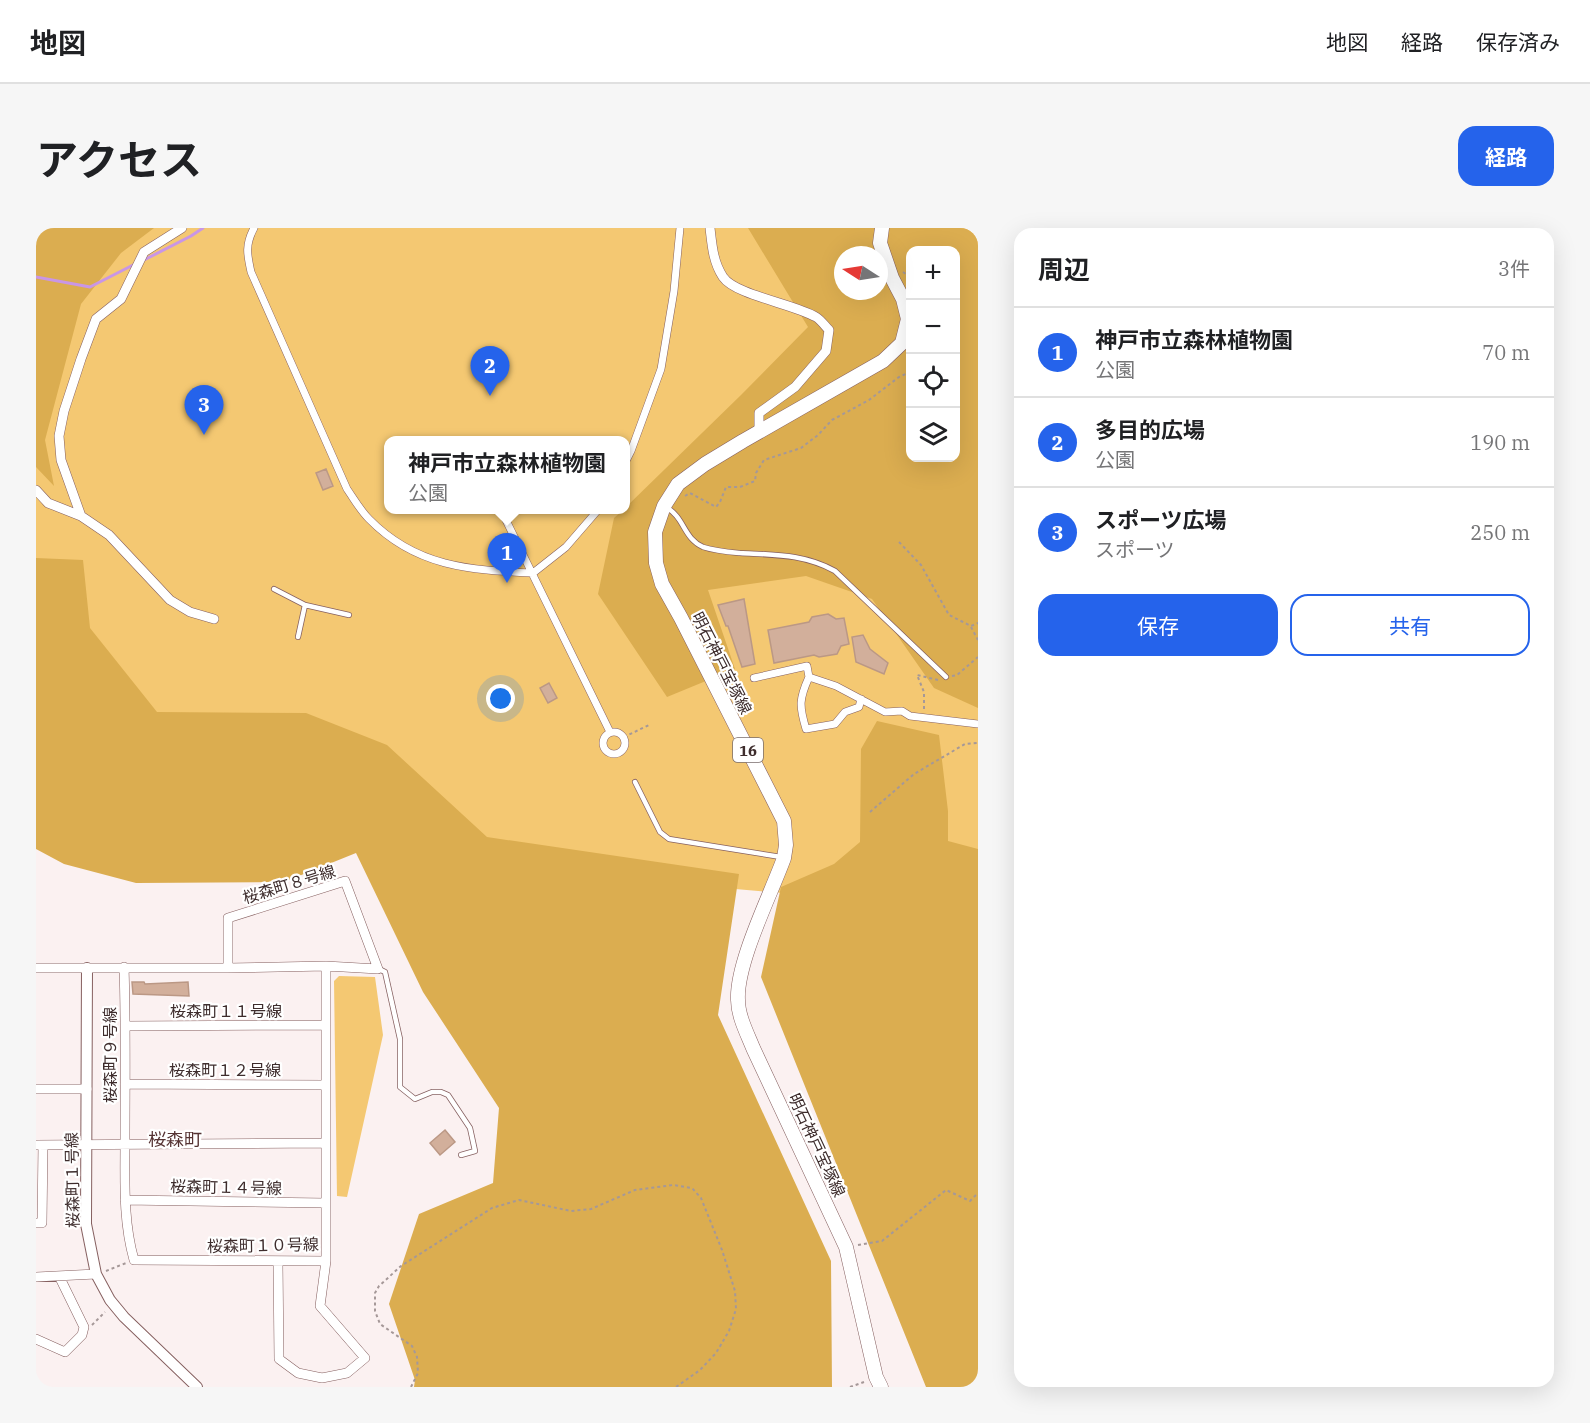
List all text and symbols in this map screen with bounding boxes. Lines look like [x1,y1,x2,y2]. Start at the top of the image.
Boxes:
text: 地図 [30,24,86,61]
text: 地図 [1326,28,1368,56]
text: 経路 [1401,28,1443,56]
text: 保存済み [1476,28,1560,56]
button: 経路 [1458,126,1554,186]
text: アクセス [36,132,202,187]
north arrow [834,246,888,300]
map controls [906,246,960,462]
button: + [906,246,960,300]
text: 周辺 [1038,252,1090,286]
text: 3件 [1498,255,1530,282]
button: − [906,300,960,354]
text: 神戸市立森林植物園 [1095,325,1293,354]
text: 1 [1052,339,1064,366]
text: 70 m [1482,339,1530,366]
pin: 2 [470,346,510,396]
button: locate [906,354,960,408]
text: 公園 [1095,356,1135,383]
pin: 3 [184,386,224,435]
button: layers [906,408,960,462]
text: 多目的広場 [1095,415,1205,444]
text: 2 [1052,429,1064,456]
text: 190 m [1470,429,1530,456]
popup [384,436,630,514]
text: 公園 [1095,446,1135,473]
text: 神戸市立森林植物園 [408,448,606,477]
text: 公園 [408,479,448,506]
text: スポーツ広場 [1095,505,1227,534]
text: 3 [1052,519,1064,546]
text: 250 m [1470,519,1530,546]
pin: 1 [488,534,526,583]
text: スポーツ [1095,536,1175,563]
button: 保存 [1038,594,1278,656]
button: 共有 [1290,594,1530,656]
street label: 明石神戸宝塚線 [688,609,756,717]
your location [486,684,515,713]
road number: 16 [733,738,763,762]
street label: 桜森町８号線 [240,860,338,908]
street label: 桜森町１１号線 [170,1001,282,1021]
street label: 桜森町９号線 [100,1007,120,1103]
street label: 桜森町１２号線 [169,1060,281,1080]
street label: 明石神戸宝塚線 [784,1090,850,1200]
district label: 桜森町 [148,1128,202,1151]
street label: 桜森町１号線 [61,1132,83,1228]
street label: 桜森町１４号線 [170,1176,282,1198]
street label: 桜森町１０号線 [207,1234,319,1256]

